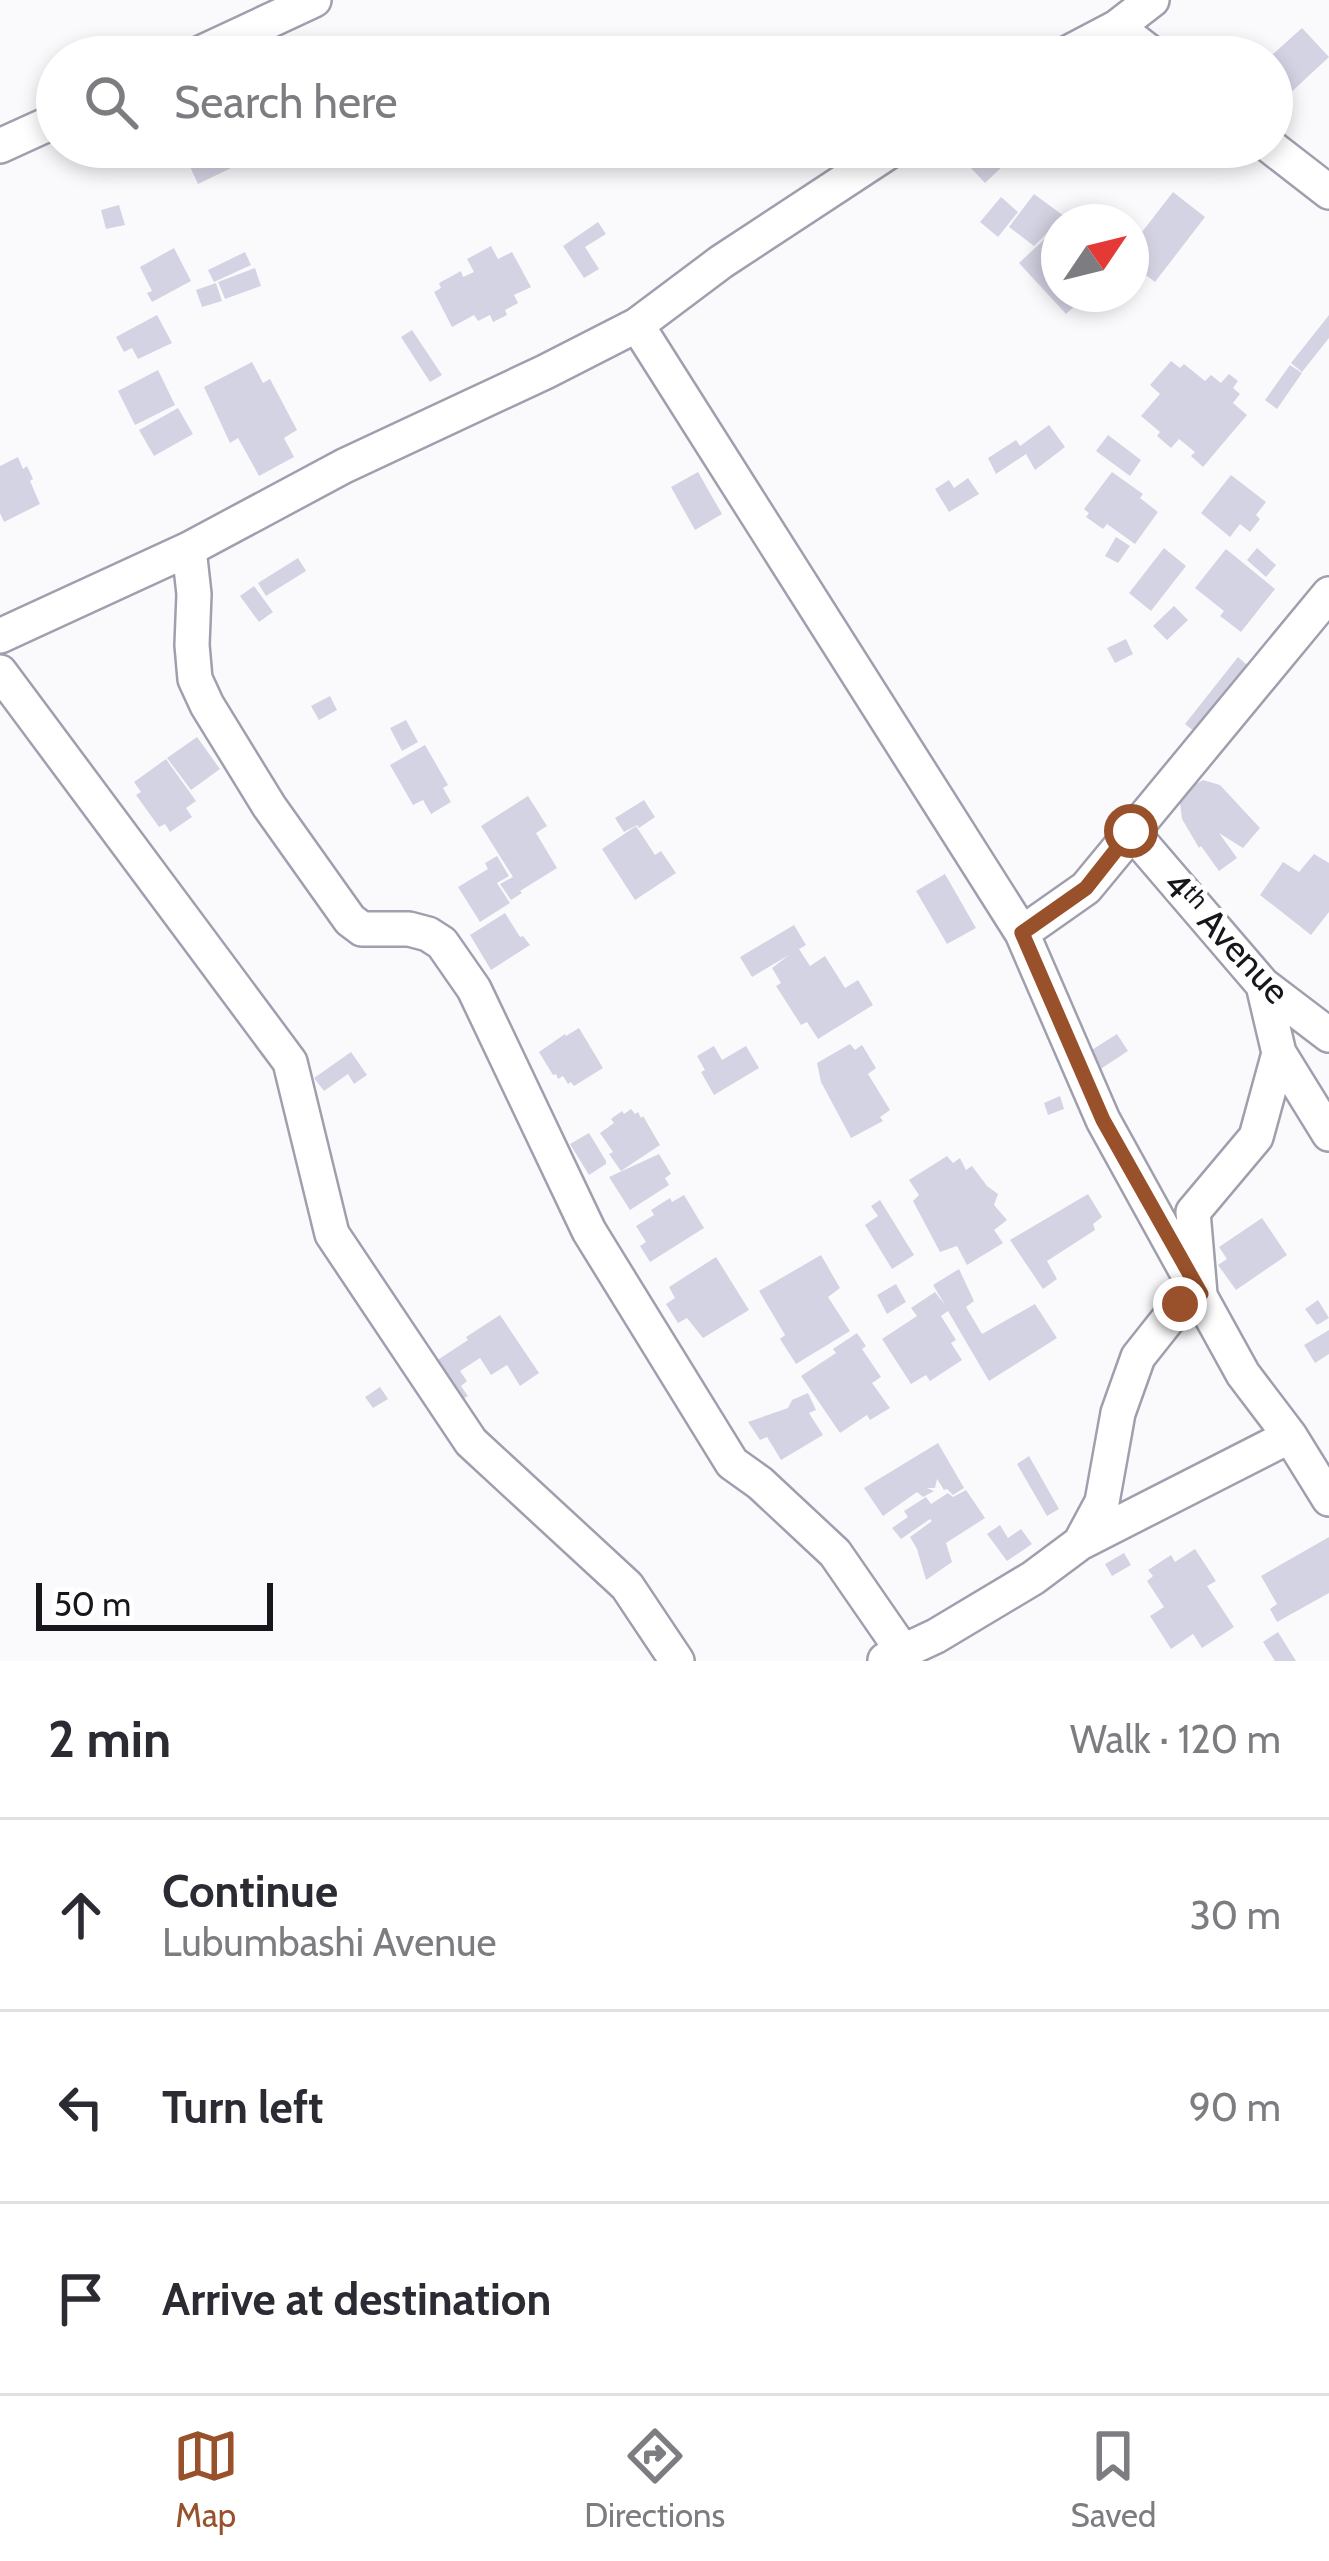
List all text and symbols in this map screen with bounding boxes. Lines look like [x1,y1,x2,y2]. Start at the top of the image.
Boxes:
search box [36,36,1293,168]
icon: search [78,69,144,135]
text: Search here [174,75,398,129]
north arrow [1041,204,1149,312]
route start [1104,804,1158,858]
street label: 4ᵗʰ Avenue [1155,862,1299,1012]
route end [1153,1277,1207,1331]
scale bar [36,1577,273,1630]
text: 50 m [54,1584,131,1624]
text: 2 min [48,1708,171,1770]
text: Walk · 120 m [1070,1715,1281,1763]
text: Continue [162,1864,338,1918]
icon: ahead [48,1882,114,1948]
text: 30 m [1190,1891,1281,1939]
text: Lubumbashi Avenue [162,1918,496,1966]
icon: left [48,2074,114,2140]
text: Turn left [162,2080,324,2134]
text: 90 m [1189,2083,1281,2131]
icon: arrive [48,2266,114,2332]
text: Arrive at destination [162,2272,551,2326]
tab: Map [173,2423,239,2535]
tab: Directions [584,2423,725,2535]
tab: Saved [1071,2423,1156,2535]

